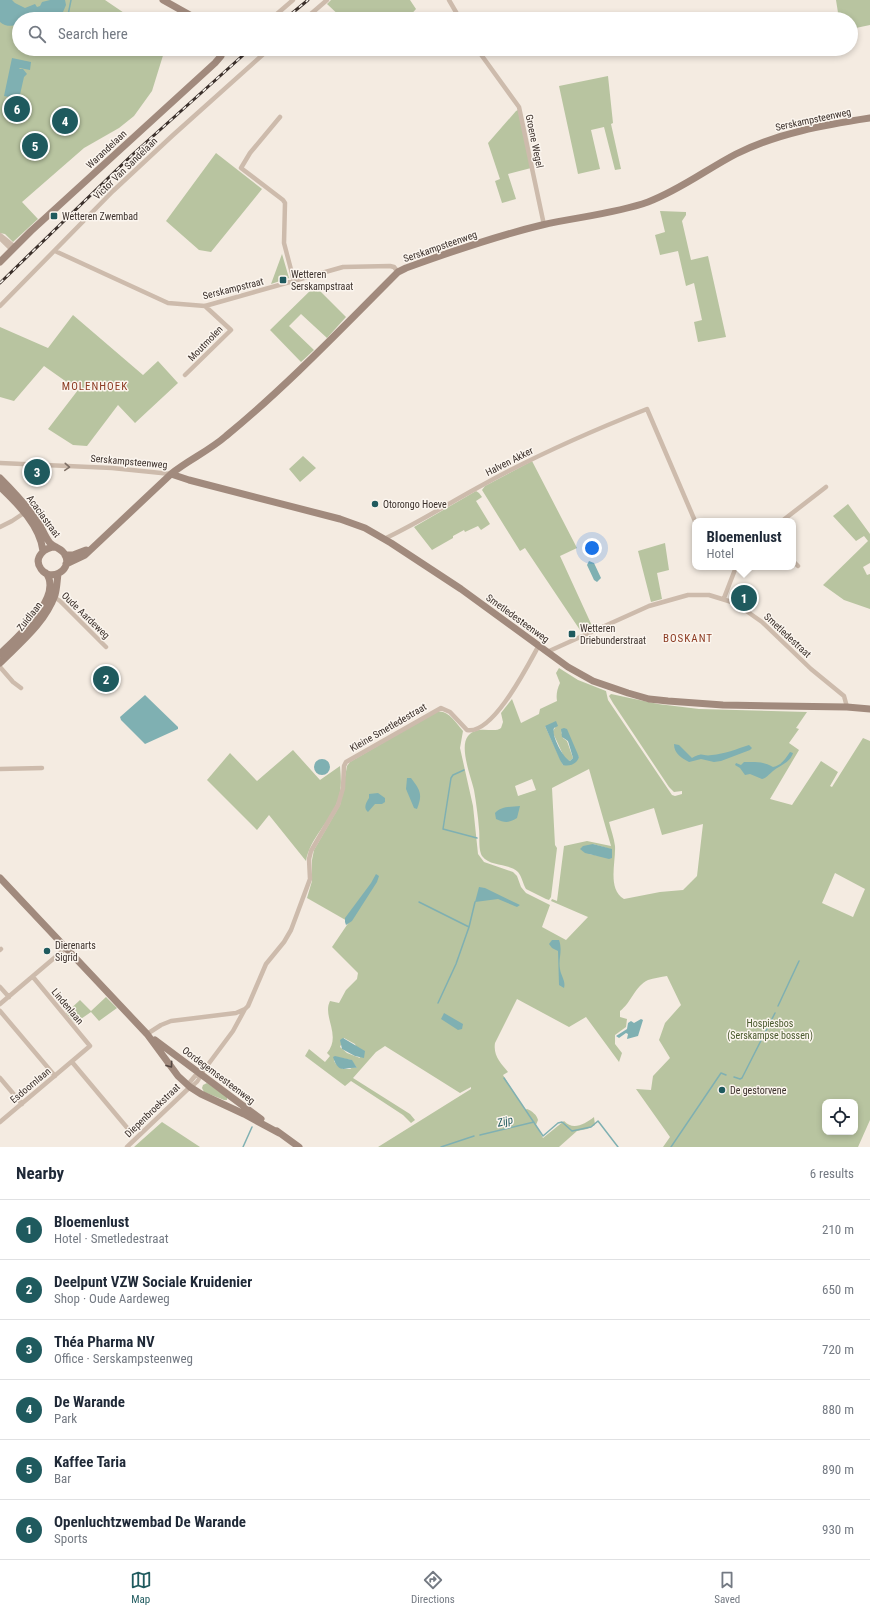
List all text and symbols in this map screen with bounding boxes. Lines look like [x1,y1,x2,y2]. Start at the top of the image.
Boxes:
search box [12,12,858,56]
icon: search [26,23,48,45]
text: Search here [58,25,128,43]
pin: 6 [4,94,30,124]
pin: 4 [52,106,78,136]
street label: Serskampsteenweg [774,106,852,133]
street label: Groene Wegel [523,113,546,169]
street label: Warandelaan [84,128,129,171]
pin: 5 [22,131,48,161]
street label: Victor Van Sandelaan [91,135,160,202]
marker: Wetteren Zwembad [49,211,59,221]
place label: Wetteren Zwembad [62,211,138,222]
street label: Serskampsteenweg [402,229,478,264]
place label: Wetteren Serskampstraat [291,269,353,292]
marker: Wetteren Serskampstraat [278,275,288,285]
street label: Serskampstraat [202,276,265,301]
street label: Moutmolen [186,323,225,363]
district label: MOLENHOEK [62,380,128,393]
street label: Halven Akker [484,445,535,478]
street label: Serskampsteenweg [90,453,168,470]
pin: 3 [24,457,50,487]
one-way arrow [64,462,70,471]
street label: Acaciastraat [25,493,63,540]
marker: Otorongo Hoeve [370,499,380,509]
place label: Otorongo Hoeve [383,499,447,510]
popup [692,518,796,570]
text: Bloemenlust [706,528,782,546]
your location [582,538,602,558]
text: Hotel [706,546,734,561]
pin: 1 [731,583,757,613]
street label: Oude Aardeweg [60,590,112,641]
street label: Smetledesteenweg [484,592,551,645]
street label: Zuidlaan [15,599,44,633]
street label: Smetledestraat [762,611,813,660]
place label: Wetteren Driebunderstraat [580,623,646,646]
marker: Wetteren Driebunderstraat [567,629,577,639]
district label: BOSKANT [663,632,713,645]
pin: 2 [93,664,119,694]
street label: Kleine Smetledestraat [348,701,428,754]
place label: Dierenarts Sigrid [55,940,96,963]
marker: Dierenarts Sigrid [42,946,52,956]
street label: Lindenlaan [50,986,86,1026]
park label: Hospiesbos (Serskampse bossen) [727,1018,813,1042]
street label: Oordegemsesteenweg [180,1045,257,1106]
one-way arrow [165,1061,172,1068]
street label: Esdoornlaan [8,1065,53,1105]
street label: Diepenbroekstraat [123,1081,182,1139]
marker: De gestorvene [717,1085,727,1095]
place label: De gestorvene [730,1085,787,1096]
map controls [822,1099,858,1135]
button: locate [822,1099,858,1135]
water label: Zijp [495,1113,514,1130]
text: Nearby [16,1163,64,1183]
text: 6 results [810,1166,854,1181]
text: Bloemenlust [54,1213,129,1231]
text: 1 [26,1222,32,1237]
text: 210 m [822,1222,854,1237]
text: Hotel · Smetledestraat [54,1231,169,1246]
text: Deelpunt VZW Sociale Kruidenier [54,1273,252,1291]
text: 2 [26,1282,32,1297]
text: 650 m [822,1282,854,1297]
text: Shop · Oude Aardeweg [54,1291,170,1306]
text: Théa Pharma NV [54,1333,155,1351]
text: 3 [26,1342,32,1357]
text: 720 m [822,1342,854,1357]
text: Office · Serskampsteenweg [54,1351,193,1366]
text: De Warande [54,1393,125,1411]
text: 4 [26,1402,32,1417]
text: 880 m [822,1402,854,1417]
text: Park [54,1411,77,1426]
text: Kaffee Taria [54,1453,126,1471]
text: 5 [26,1462,32,1477]
text: 890 m [822,1462,854,1477]
text: Bar [54,1471,71,1486]
text: Openluchtzwembad De Warande [54,1513,246,1531]
text: 6 [26,1522,32,1537]
text: 930 m [822,1522,854,1537]
text: Sports [54,1531,88,1546]
tab: Map [130,1569,152,1606]
tab: Directions [411,1569,455,1606]
tab: Saved [714,1569,740,1606]

